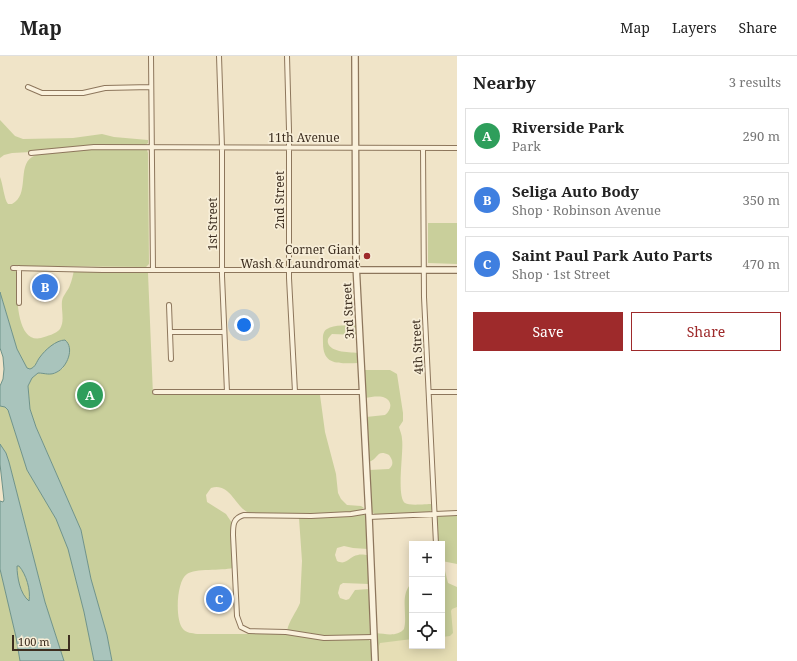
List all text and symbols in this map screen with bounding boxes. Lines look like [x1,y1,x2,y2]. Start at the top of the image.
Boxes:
text: Map [20,15,62,41]
text: Map [620,18,650,37]
text: Layers [672,18,717,37]
text: Share [739,18,777,37]
text: Nearby [473,71,536,94]
text: 3 results [729,73,781,91]
text: Riverside Park [512,117,624,137]
text: A [482,127,492,145]
text: 290 m [743,127,780,145]
street label: 11th Avenue [268,129,340,146]
text: Park [512,137,541,155]
street label: 2nd Street [271,171,288,229]
text: Seliga Auto Body [512,181,639,201]
text: B [483,191,491,209]
text: 350 m [743,191,780,209]
street label: 1st Street [204,198,221,250]
text: Shop · Robinson Avenue [512,201,661,219]
place label: Corner Giant Wash & Laundromat [240,241,359,272]
text: Saint Paul Park Auto Parts [512,245,712,265]
marker: Corner Giant Wash & Laundromat [362,251,372,261]
text: C [483,255,491,273]
text: 470 m [743,255,780,273]
text: Shop · 1st Street [512,265,610,283]
pin: B [32,272,58,302]
street label: 3rd Street [338,282,358,340]
button: Save [473,312,623,351]
button: Share [631,312,781,351]
your location [234,315,254,335]
street label: 4th Street [407,319,427,375]
pin: A [77,380,103,410]
map controls [409,541,445,649]
button: + [409,541,445,577]
button: − [409,577,445,613]
pin: C [206,584,232,614]
button: locate [409,613,445,649]
scale bar [12,633,70,652]
text: 100 m [18,634,50,649]

